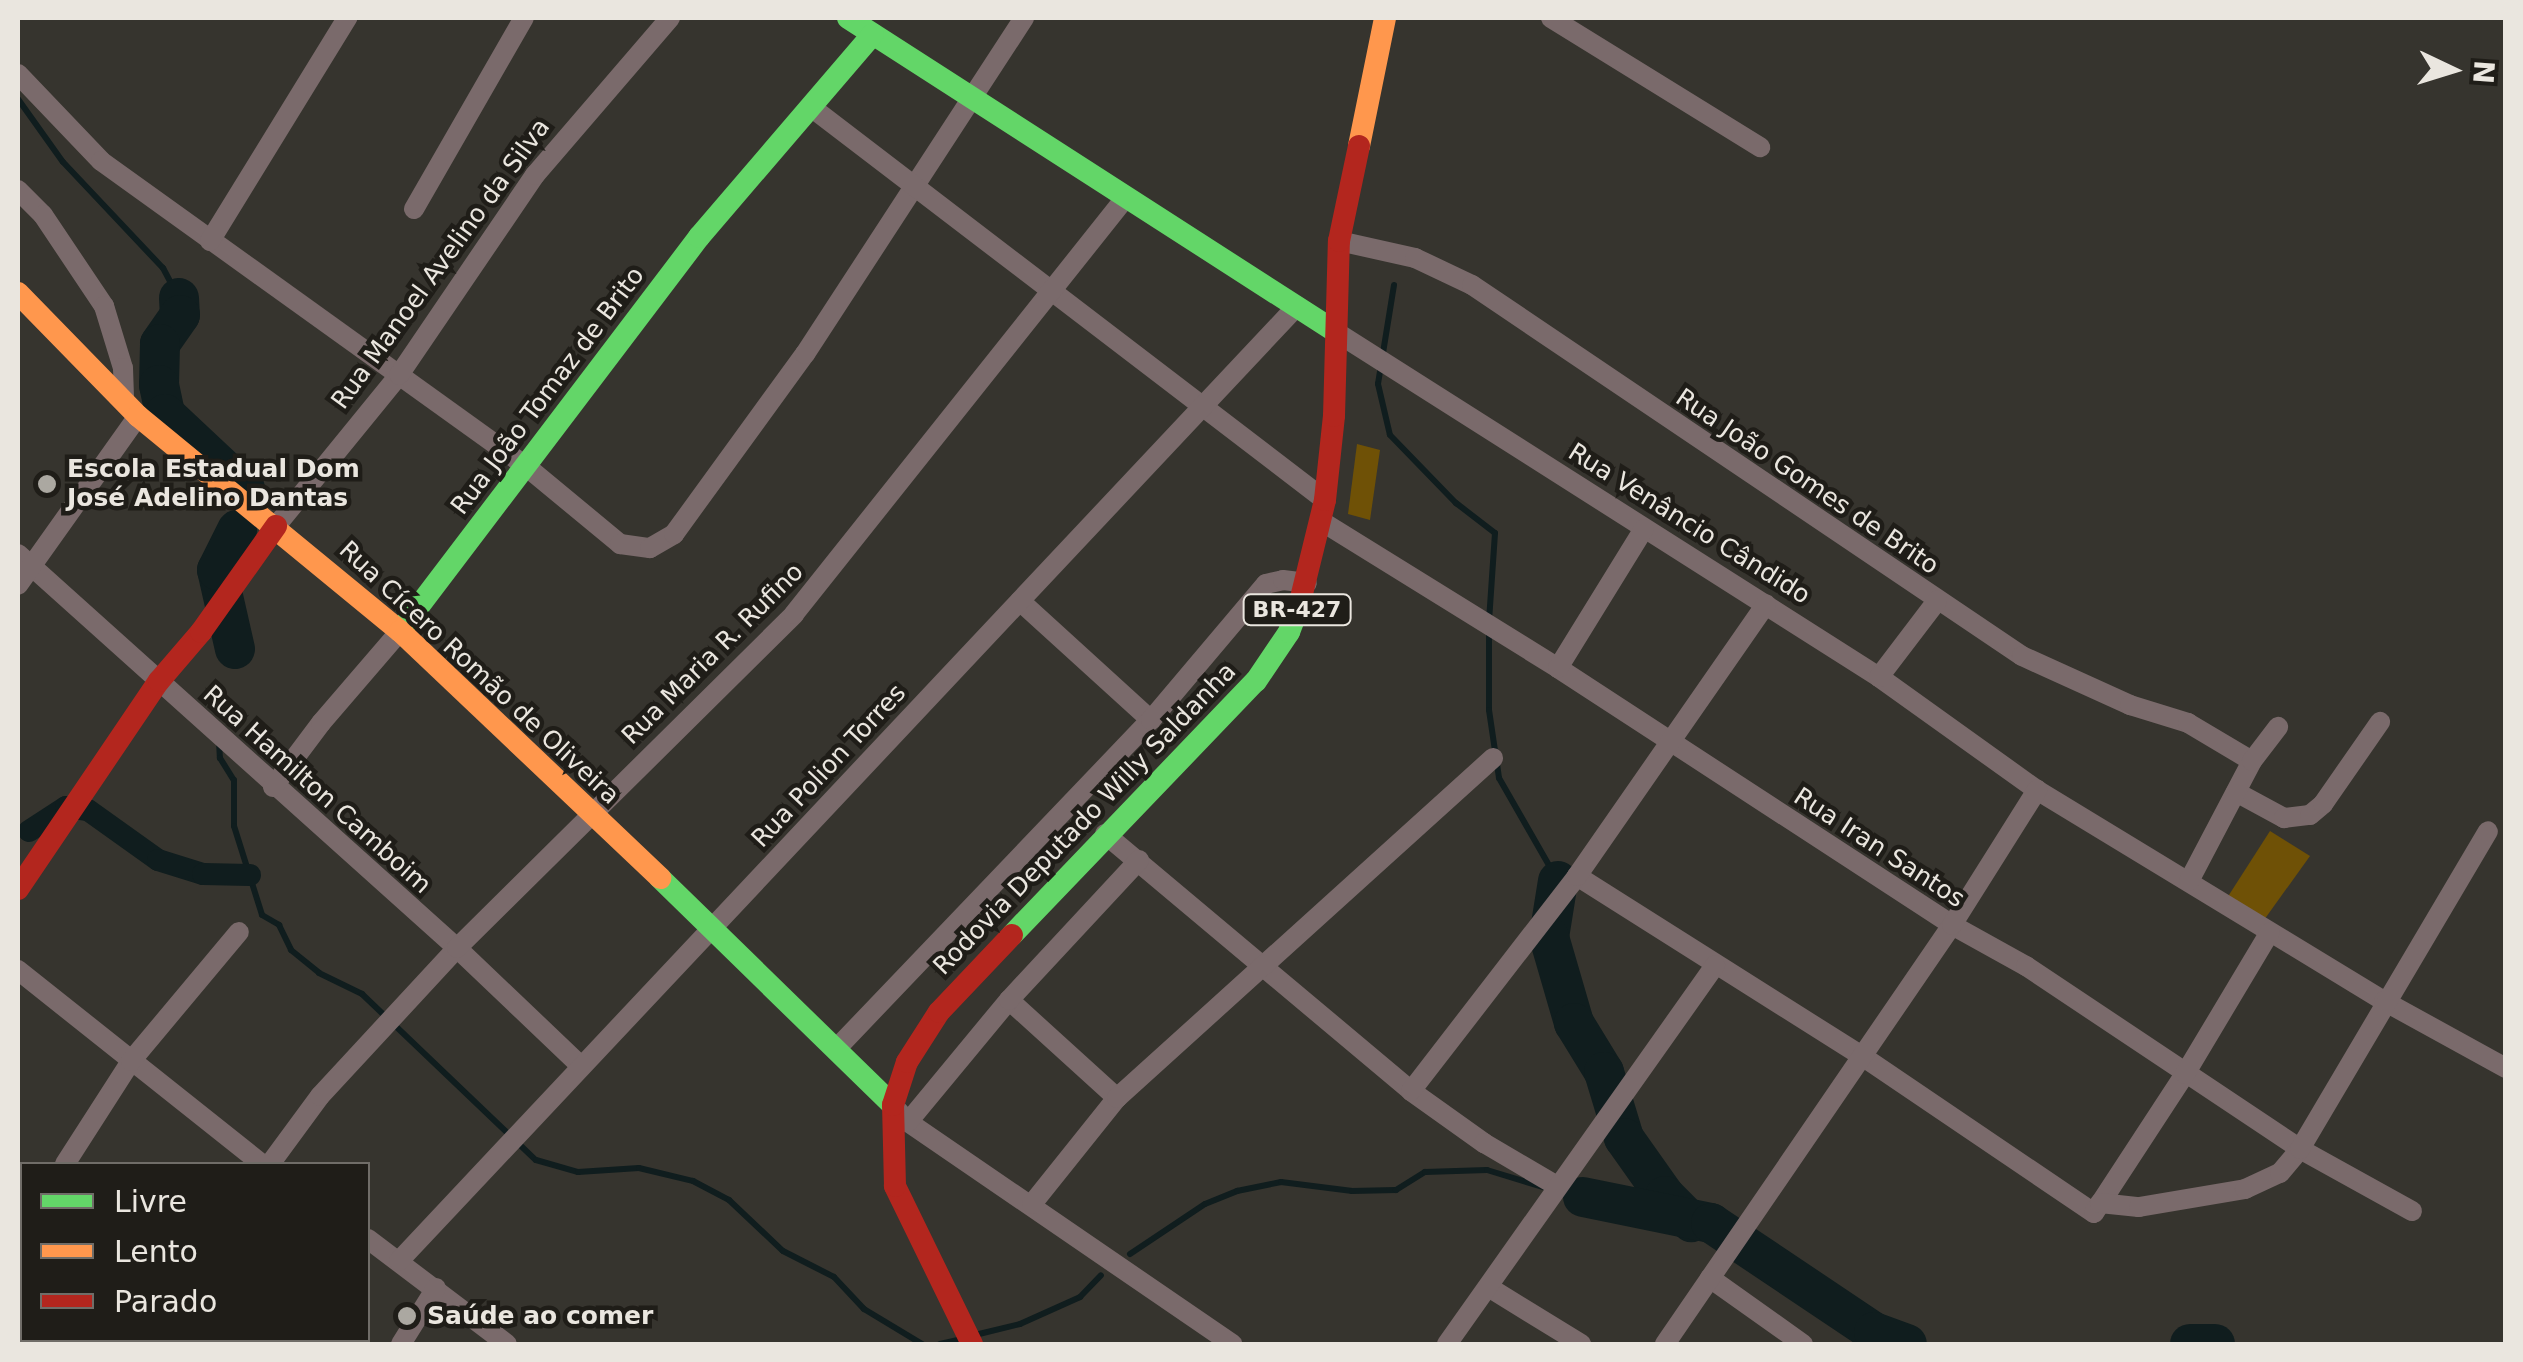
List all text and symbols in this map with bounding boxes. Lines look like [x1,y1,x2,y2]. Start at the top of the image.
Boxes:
north arrow [2403,20,2503,120]
text: N [2466,59,2501,85]
street label: Rua Manoel Avelino da Silva [326,113,556,415]
street label: Rua João Tomaz de Brito [445,261,651,521]
street label: Rua João Gomes de Brito [1670,383,1944,581]
street label: Rua Venâncio Cândido [1563,437,1815,611]
place label: Escola Estadual Dom José Adelino Dantas [67,455,360,514]
marker: Escola Estadual Dom José Adelino Dantas [36,473,58,495]
street label: Rua Cícero Romão de Oliveira [333,535,625,811]
street label: Rua Maria R. Rufino [616,557,810,751]
road number: BR-427 [1242,593,1352,627]
street label: Rodovia Deputado Willy Saldanha [928,657,1242,981]
street label: Rua Polion Torres [746,678,912,854]
street label: Rua Hamilton Camboim [197,680,437,900]
street label: Rua Iran Santos [1788,782,1970,914]
legend [20,1162,370,1342]
text: Livre [114,1184,187,1219]
text: Lento [114,1234,198,1269]
text: Parado [114,1284,217,1319]
place label: Saúde ao comer [427,1301,653,1331]
marker: Saúde ao comer [396,1305,418,1327]

